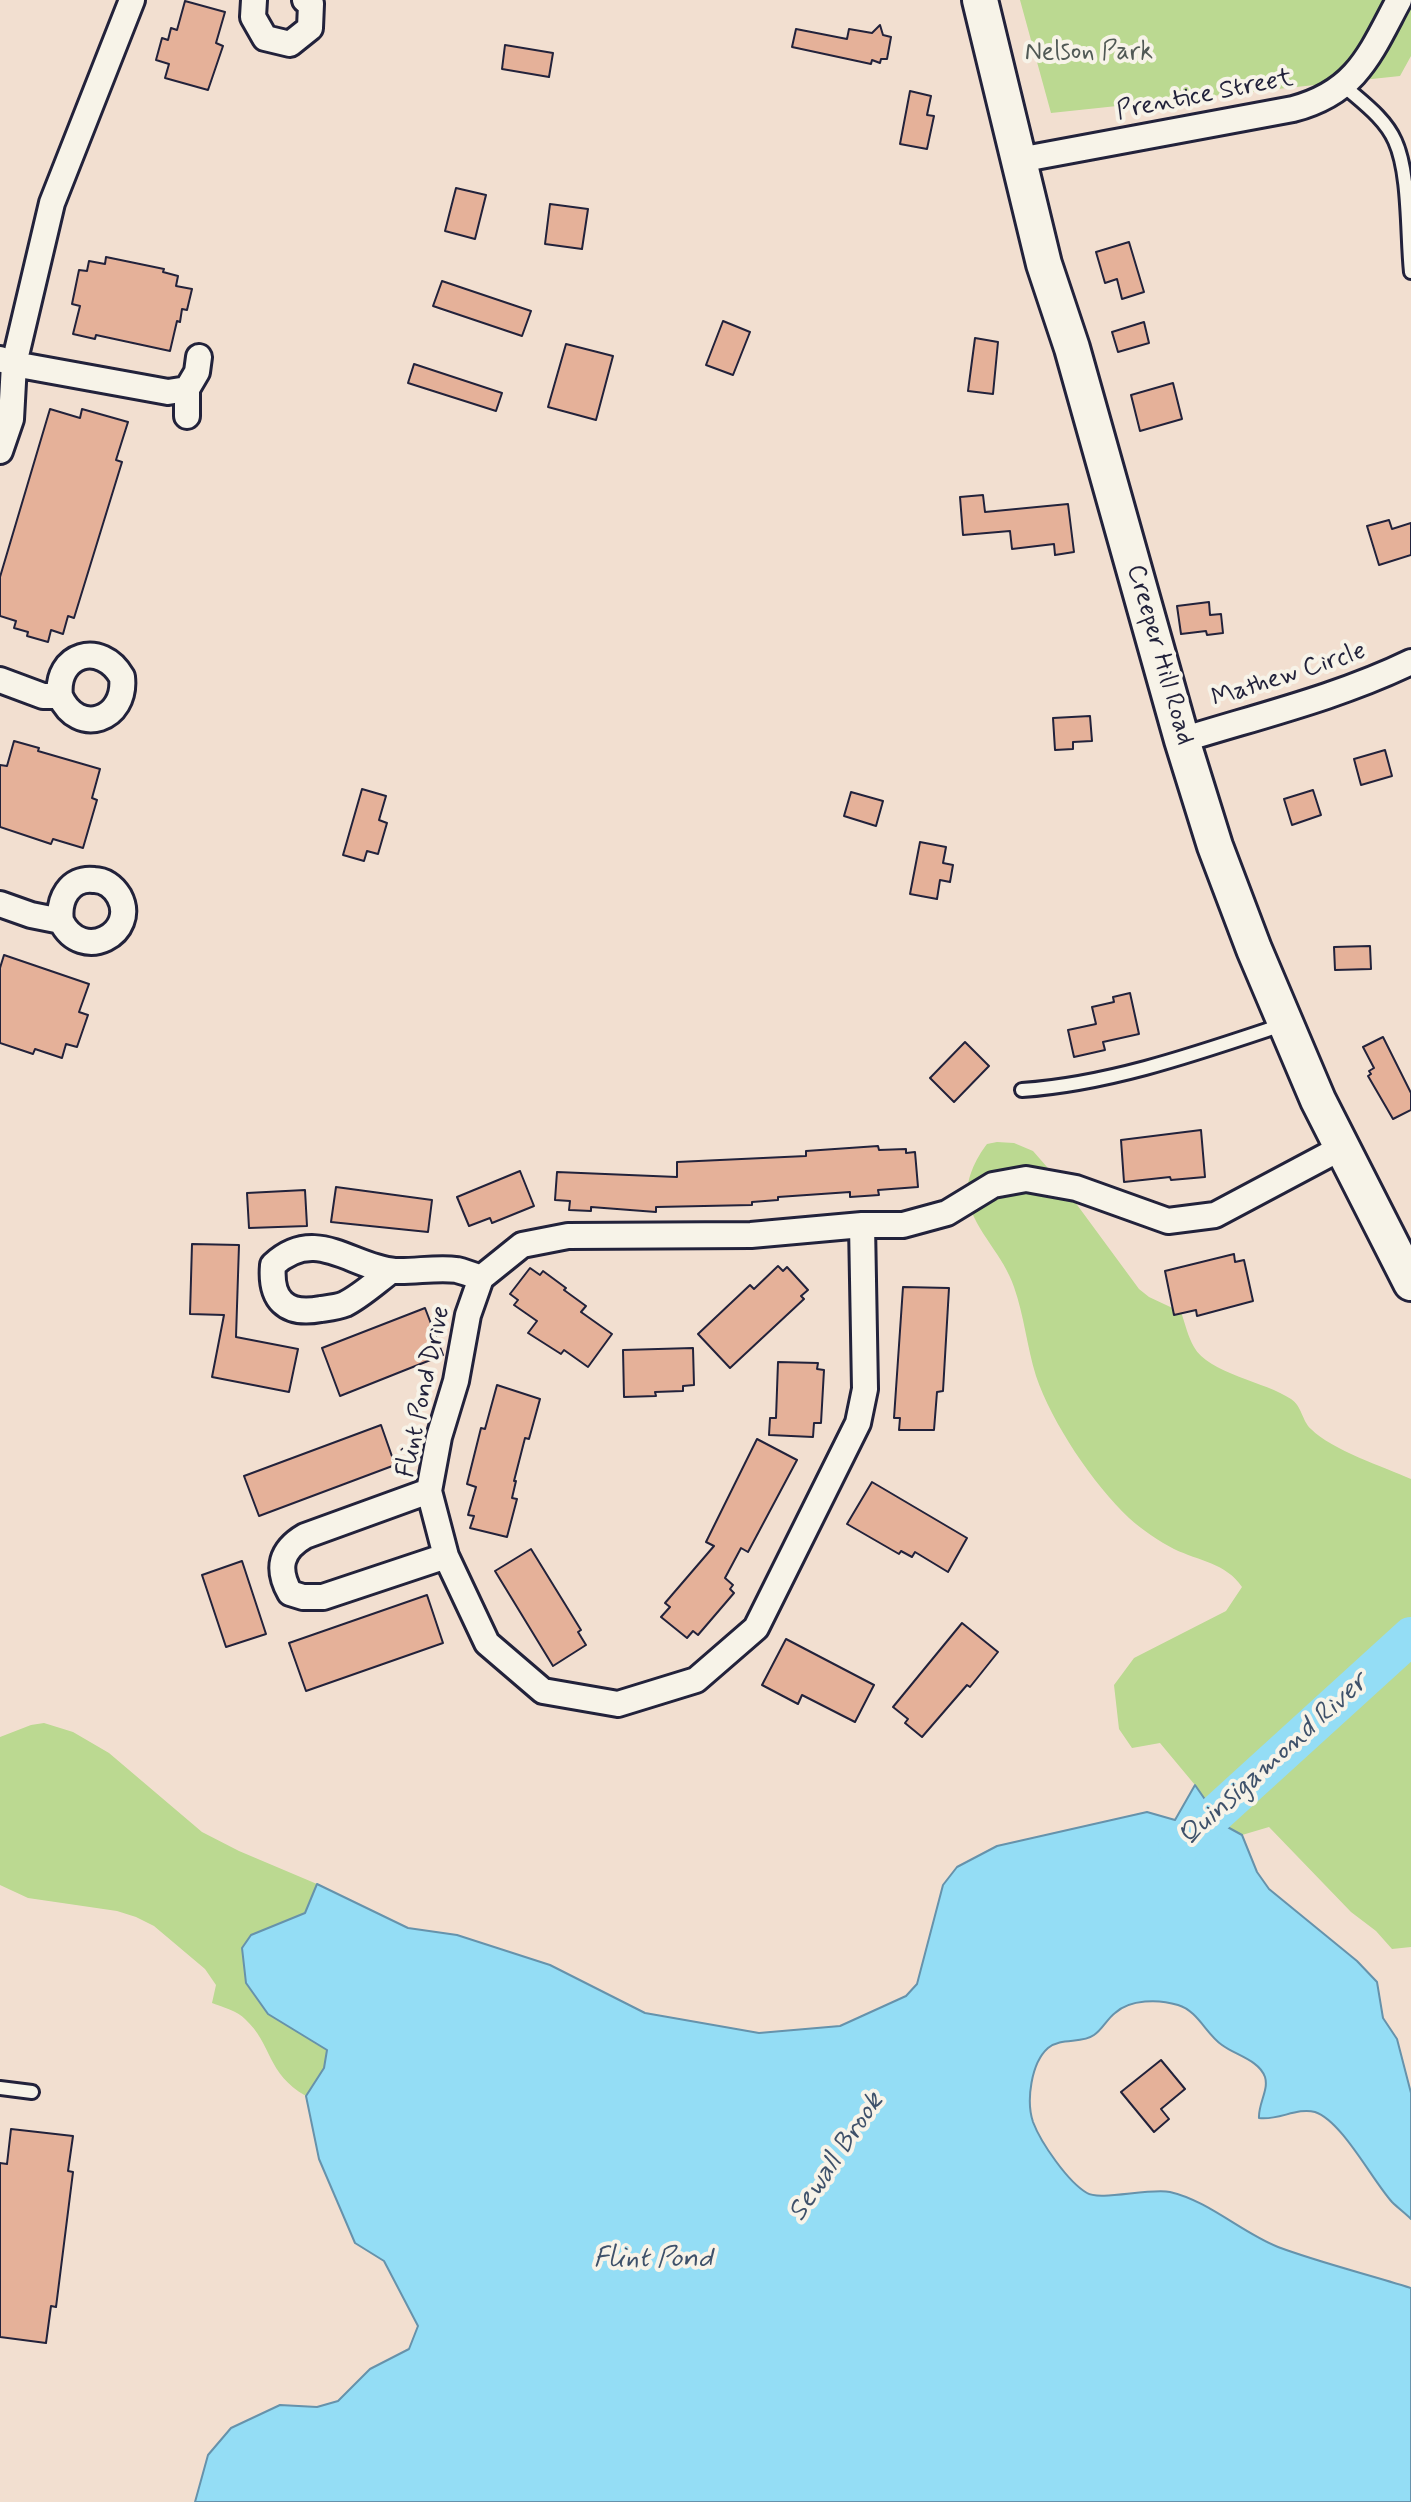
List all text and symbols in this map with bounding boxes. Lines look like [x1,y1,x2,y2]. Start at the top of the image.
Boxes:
park label: Nelson Park [1025,38,1153,70]
street label: Prentice Street [1114,64,1296,128]
street label: Creeper Hill Road [1118,561,1200,749]
street label: Mathew Circle [1208,636,1370,716]
street label: Flint Pond Drive [392,1303,458,1481]
water label: Quinsigamond River [1172,1667,1376,1855]
water label: Sewall Brook [782,2087,892,2229]
water label: Flint Pond [593,2243,713,2277]

